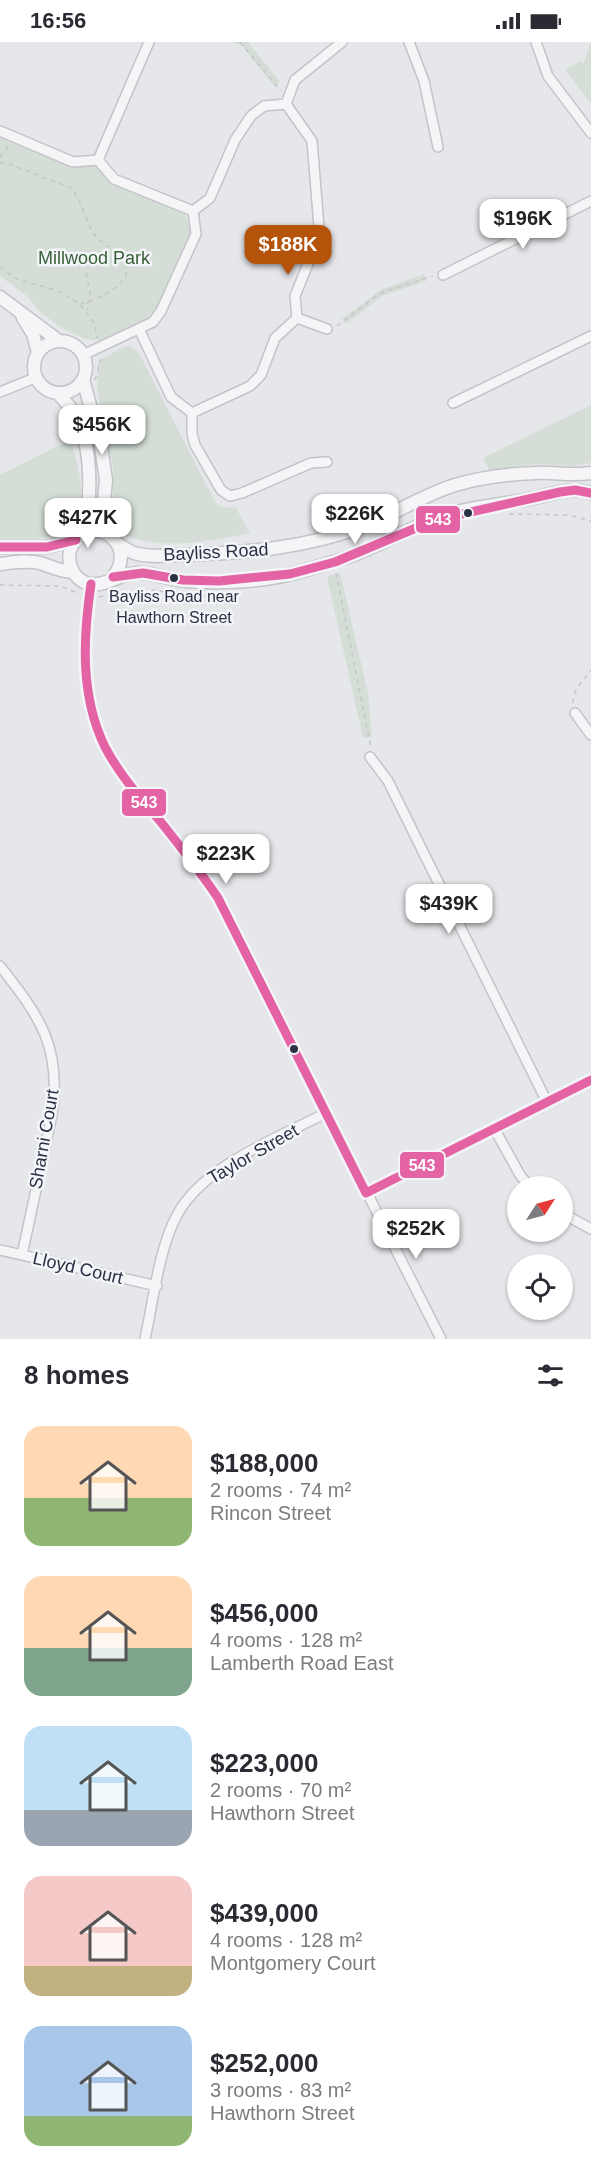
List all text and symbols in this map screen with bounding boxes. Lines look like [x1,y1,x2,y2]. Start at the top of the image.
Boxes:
text: 16:56 [30,8,86,33]
pin: $196K [481,199,565,250]
text: $196K [494,207,552,229]
pin: $188K [246,225,330,276]
text: $188K [259,233,317,255]
park label: Millwood Park [38,248,151,268]
pin: $456K [60,405,144,456]
text: $456K [73,413,131,435]
pin: $226K [313,494,397,545]
pin: $427K [46,498,130,549]
text: $226K [326,502,384,524]
line badge: 543 [415,505,461,534]
text: $427K [59,506,117,528]
unlabelled marker [462,507,474,519]
text: 543 [425,511,451,528]
street label: Bayliss Road [163,539,269,565]
marker: Bayliss Road near Hawthorn Street [168,572,180,584]
place label: Bayliss Road near Hawthorn Street [109,588,240,626]
line badge: 543 [121,788,167,817]
text: 543 [131,794,157,811]
pin: $223K [184,834,268,885]
text: $223K [197,842,255,864]
pin: $439K [407,884,491,935]
text: $439K [420,892,478,914]
unlabelled marker [288,1043,300,1055]
street label: Sharni Court [25,1087,63,1191]
street label: Taylor Street [204,1120,302,1188]
line badge: 543 [399,1151,445,1179]
text: 543 [409,1157,435,1174]
north arrow [507,1176,573,1242]
map controls [507,1176,573,1320]
pin: $252K [374,1209,458,1260]
text: $252K [387,1217,445,1239]
street label: Lloyd Court [31,1248,125,1288]
button: locate [507,1254,573,1320]
icon: filters [534,1359,567,1392]
text: 8 homes [24,1360,130,1390]
text: $188,000 [210,1448,318,1478]
icon: home [72,1450,144,1522]
text: 2 rooms · 74 m² [210,1479,351,1501]
text: Rincon Street [210,1502,331,1524]
text: $456,000 [210,1598,318,1628]
icon: home [72,1600,144,1672]
text: 4 rooms · 128 m² [210,1629,362,1651]
text: Lamberth Road East [210,1652,393,1674]
text: $223,000 [210,1748,318,1778]
icon: home [72,1750,144,1822]
text: 2 rooms · 70 m² [210,1779,351,1801]
text: Hawthorn Street [210,1802,355,1824]
text: $439,000 [210,1898,318,1928]
icon: home [72,1900,144,1972]
text: 4 rooms · 128 m² [210,1929,362,1951]
text: Montgomery Court [210,1952,376,1974]
text: $252,000 [210,2048,318,2078]
icon: home [72,2050,144,2122]
text: 3 rooms · 83 m² [210,2079,351,2101]
text: Hawthorn Street [210,2102,355,2124]

